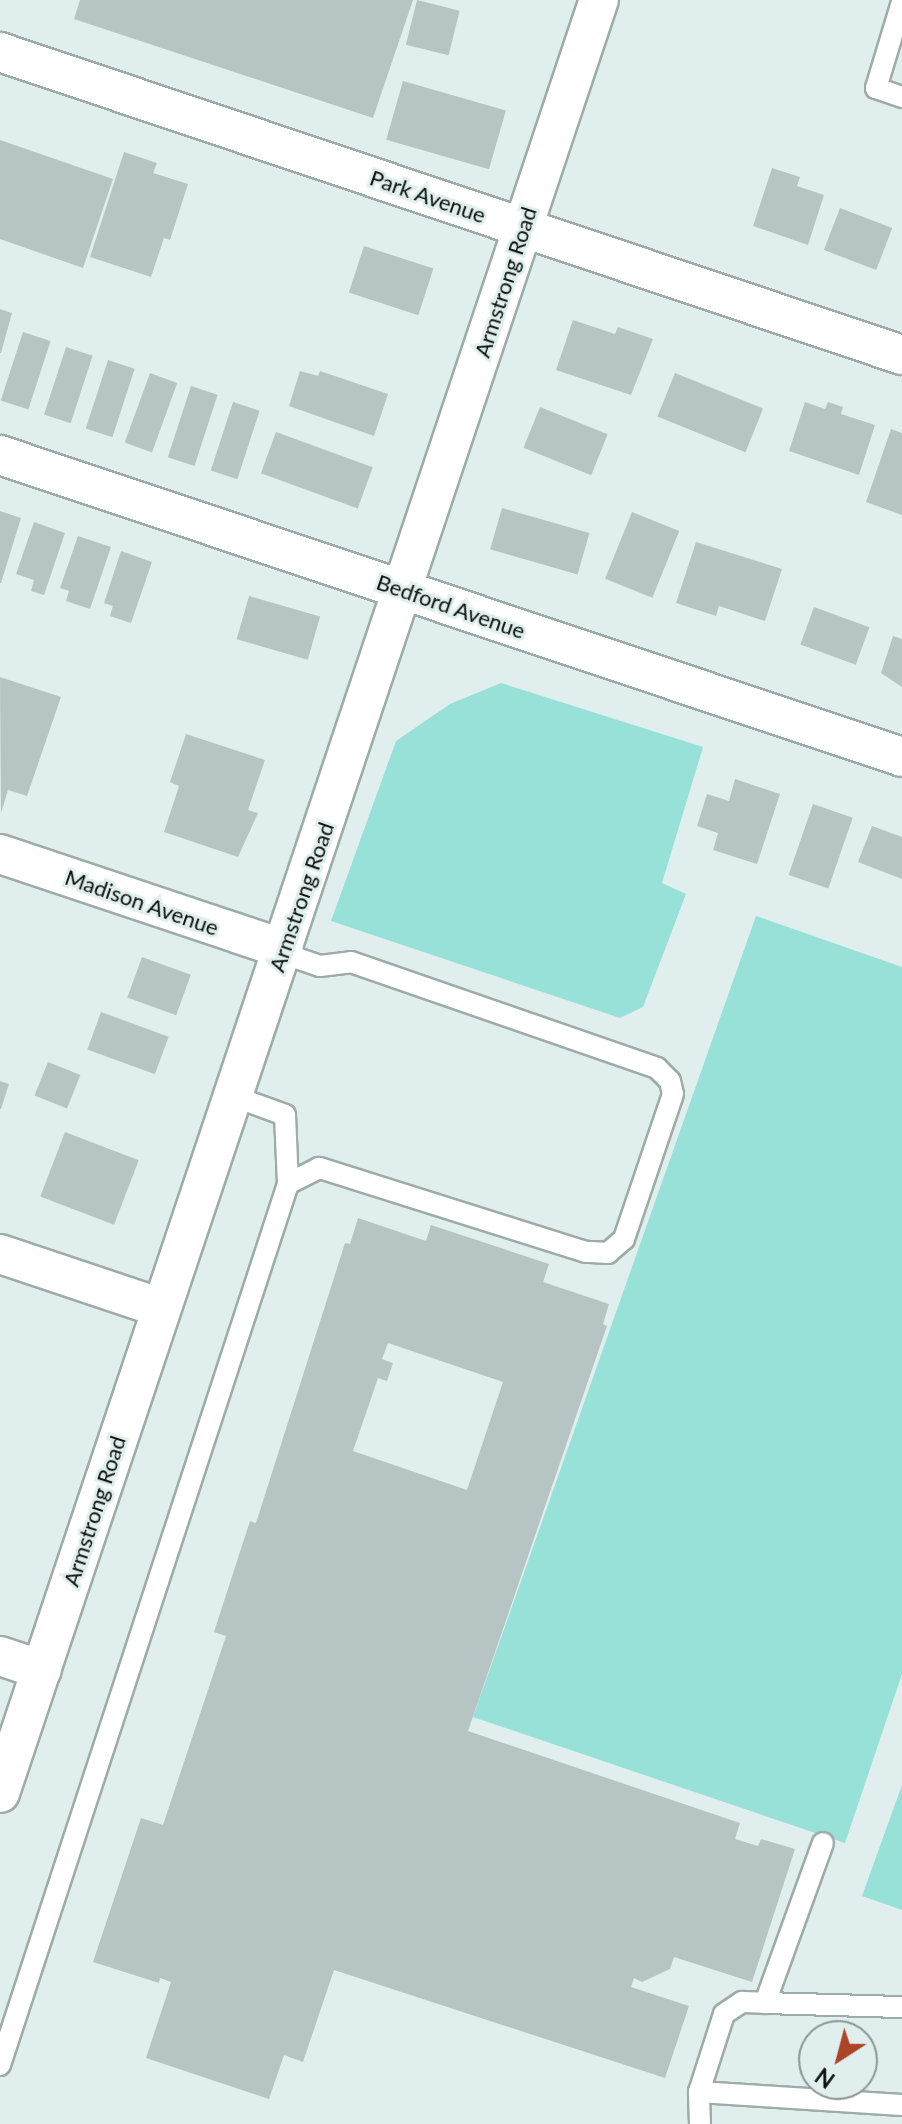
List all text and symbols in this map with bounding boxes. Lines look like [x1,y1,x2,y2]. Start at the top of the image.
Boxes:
street label: Park Avenue [366,164,490,228]
street label: Armstrong Road [468,203,542,361]
street label: Bedford Avenue [373,568,529,644]
street label: Armstrong Road [263,819,339,975]
street label: Madison Avenue [61,863,223,941]
street label: Armstrong Road [57,1432,131,1590]
north arrow [798,2020,878,2100]
text: N [810,2062,840,2094]

